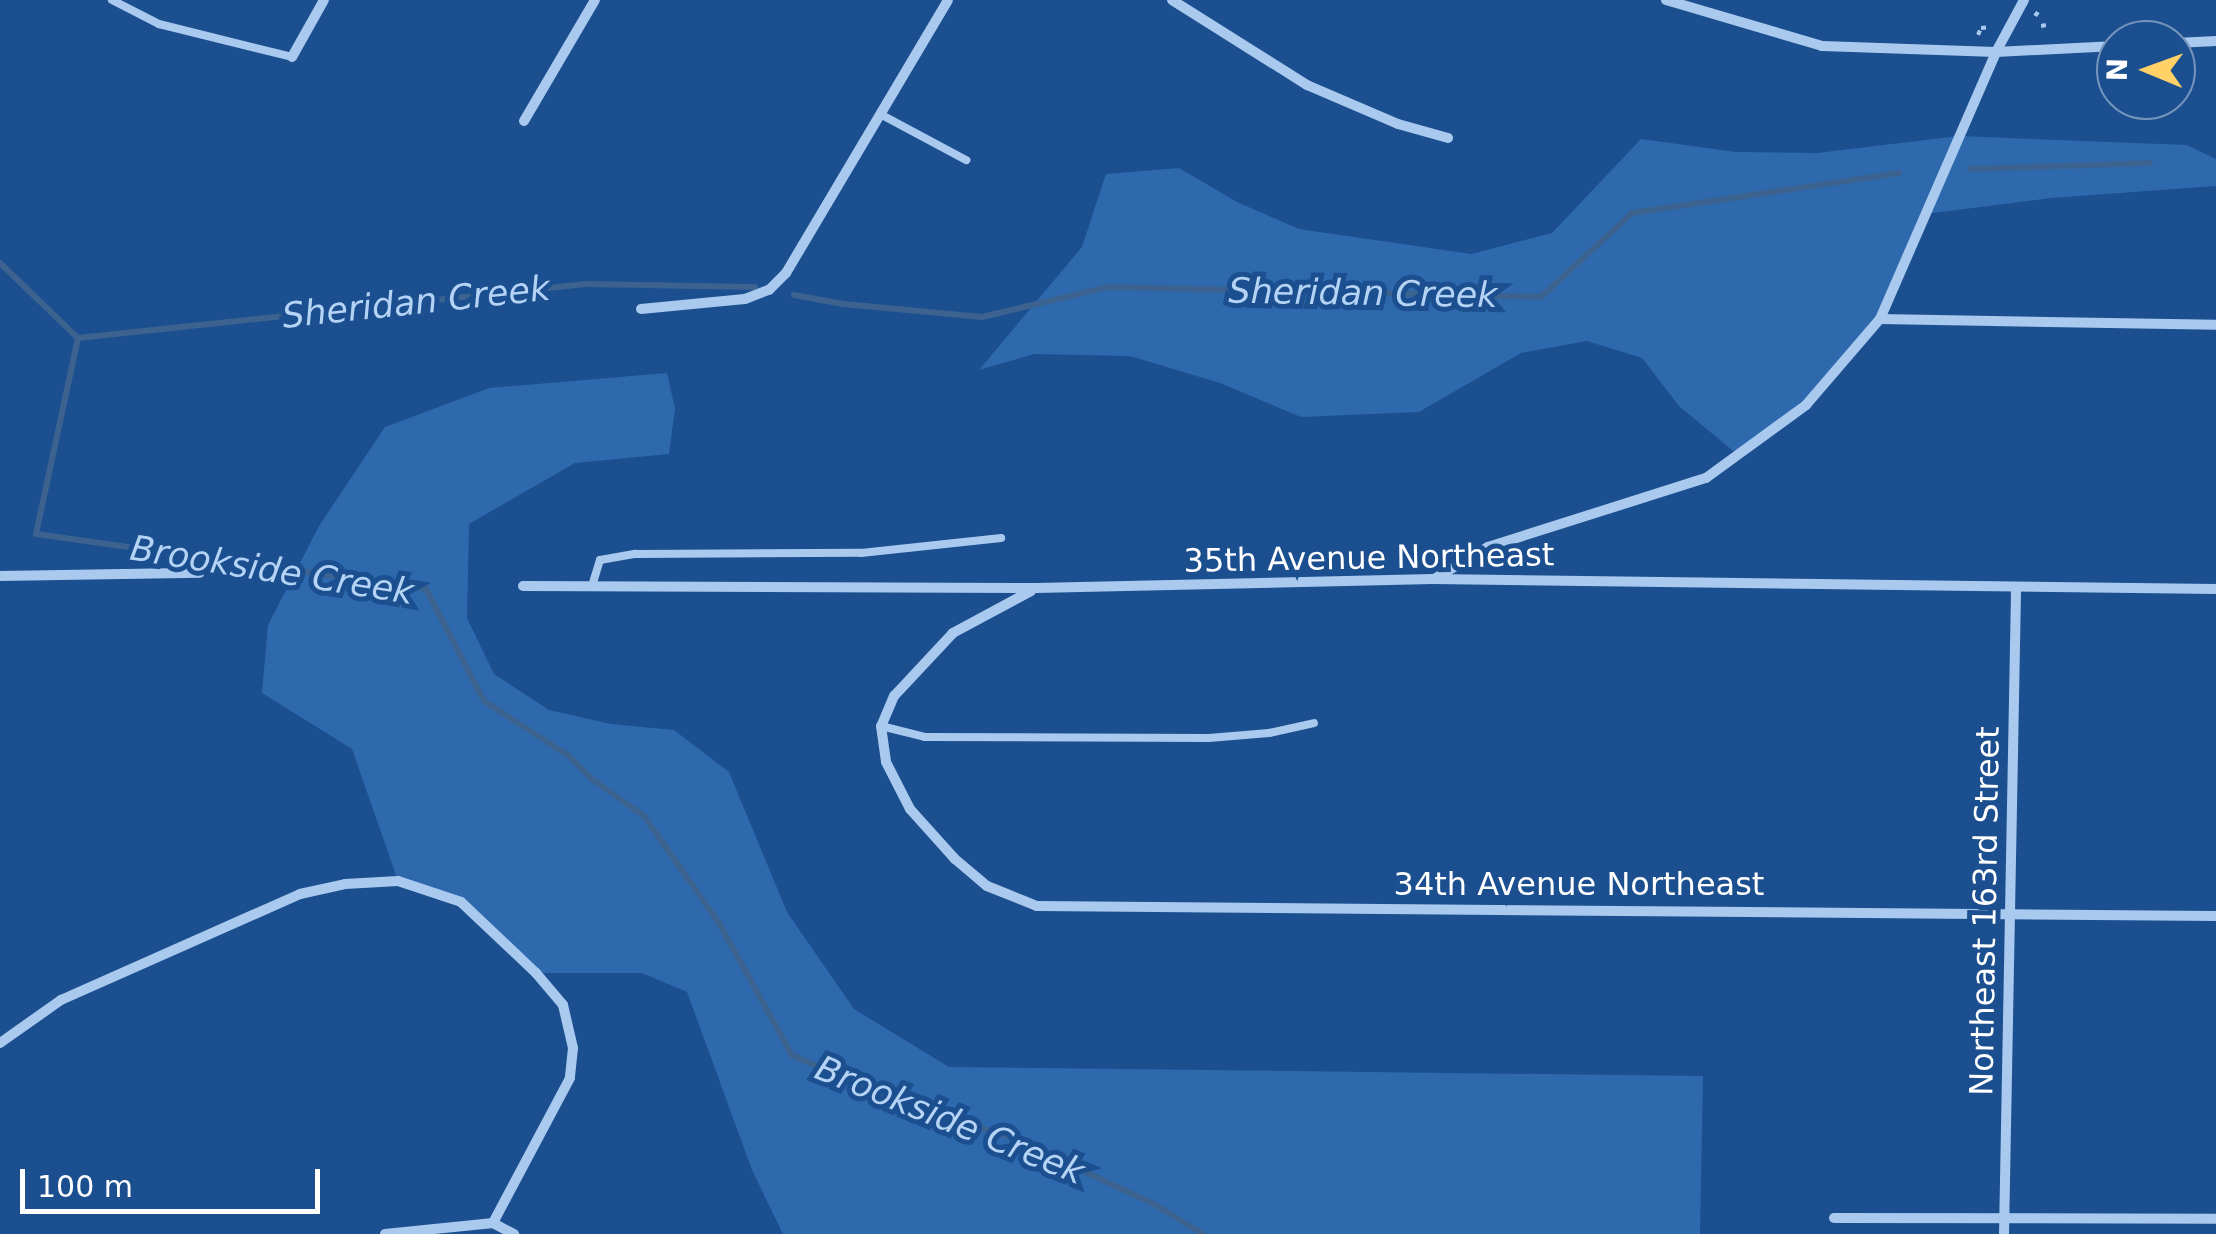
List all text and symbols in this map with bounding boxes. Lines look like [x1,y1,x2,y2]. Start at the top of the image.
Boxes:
north arrow [2096,20,2196,120]
text: N [2101,57,2134,82]
water label: Sheridan Creek [280,267,552,337]
water label: Sheridan Creek [1228,270,1498,316]
water label: Brookside Creek [127,527,417,613]
street label: 35th Avenue Northeast [1183,536,1555,580]
street label: Northeast 163rd Street [1963,726,2007,1096]
street label: 34th Avenue Northeast [1394,865,1764,903]
water label: Brookside Creek [809,1047,1091,1193]
scale bar [25,1149,325,1211]
text: 100 m [37,1169,133,1204]

